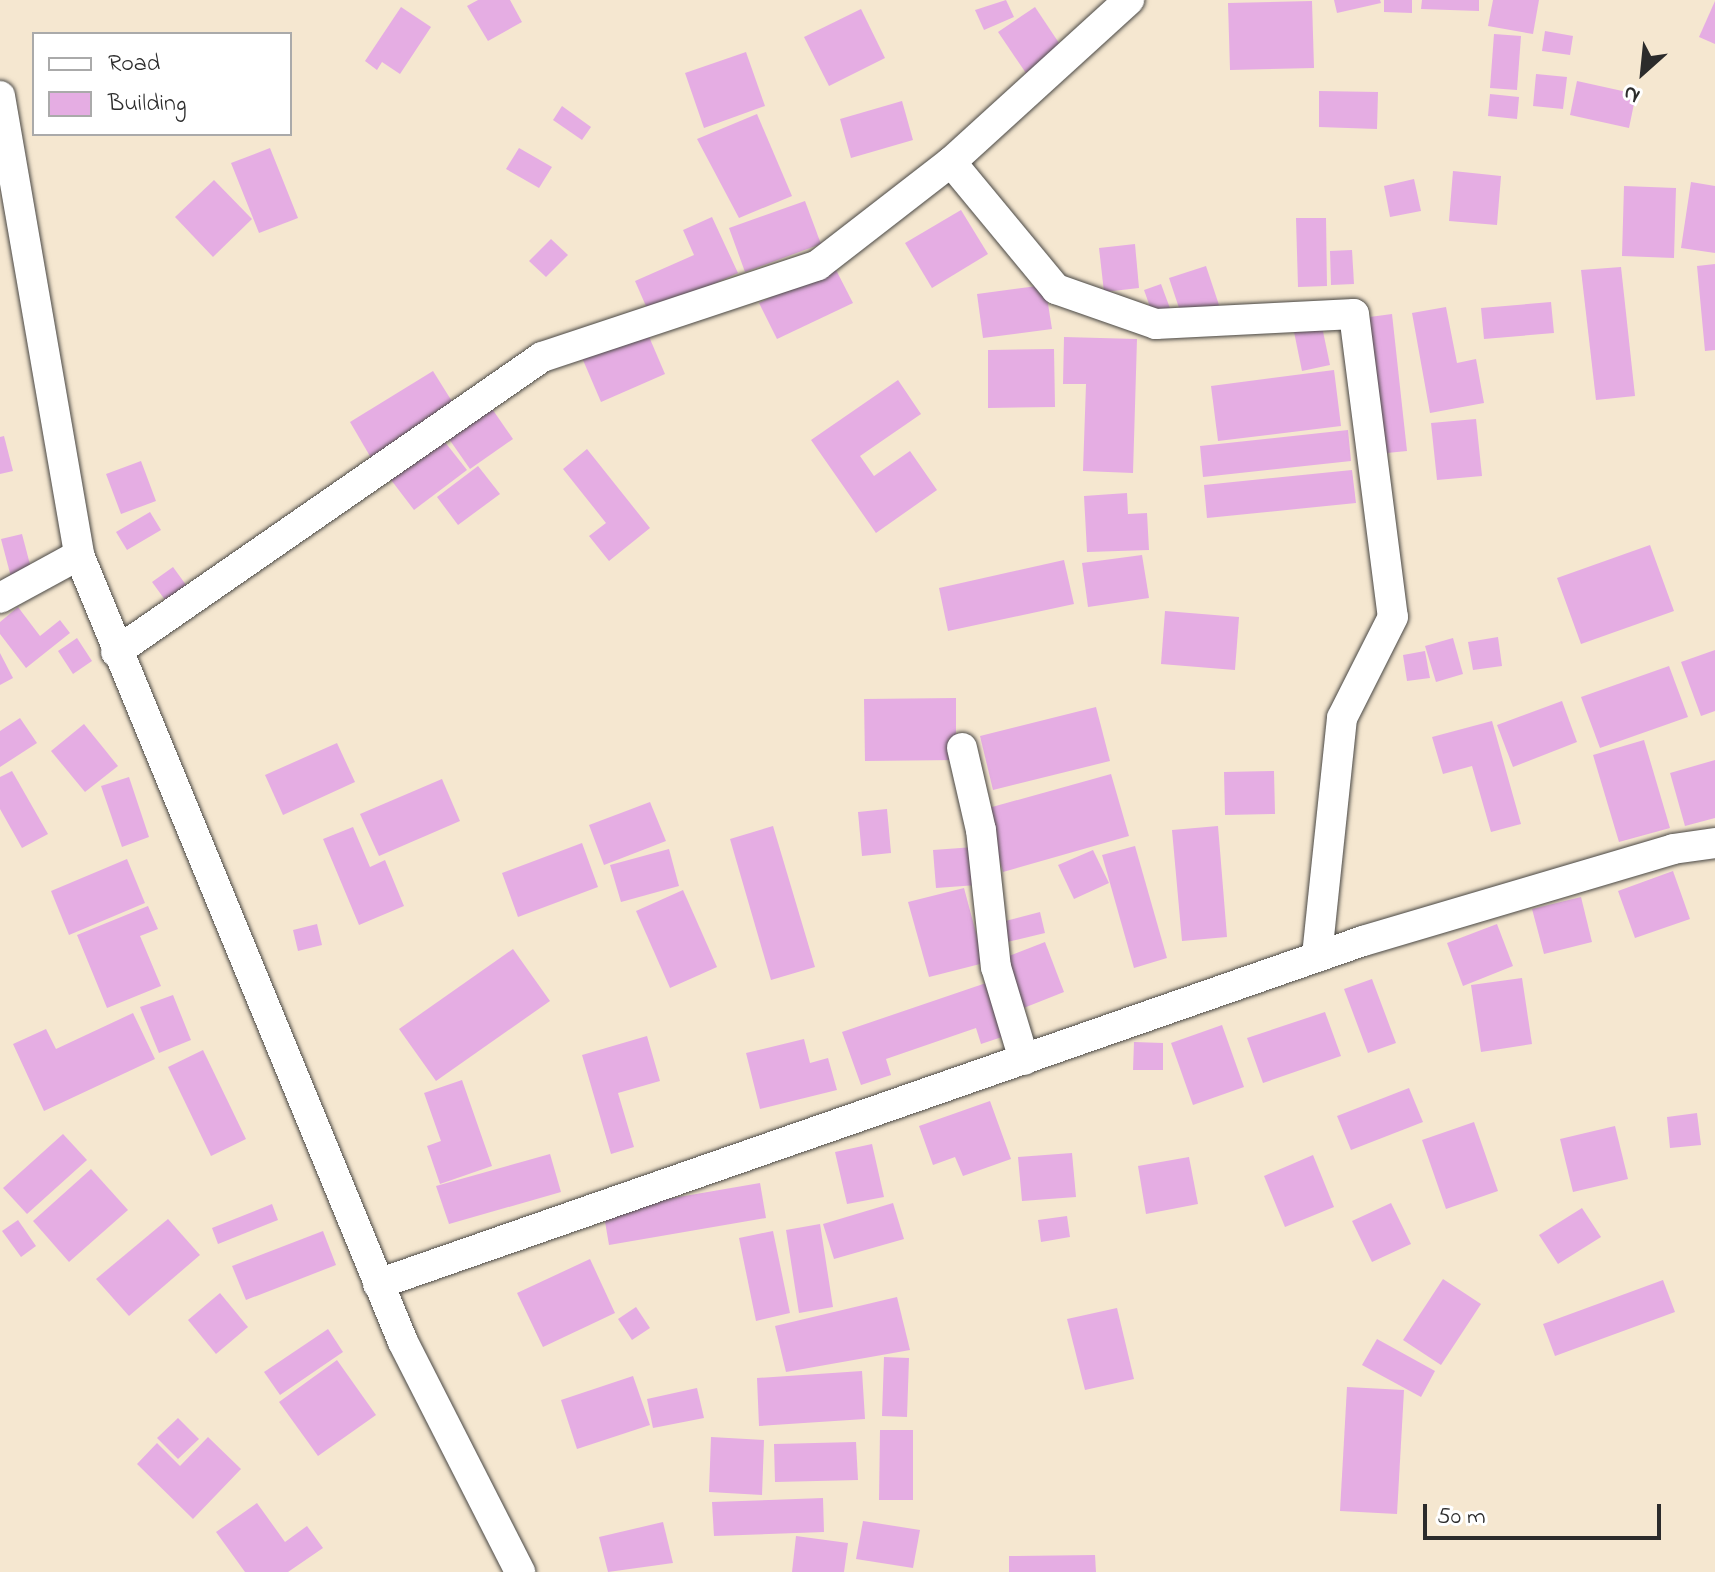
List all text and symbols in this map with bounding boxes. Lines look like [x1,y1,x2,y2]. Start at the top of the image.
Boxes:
legend [32,32,292,136]
north arrow [1603,32,1683,112]
text: Road [108,47,160,82]
text: N [1618,76,1646,111]
text: Building [108,87,187,122]
scale bar [1427,1488,1665,1538]
text: 50 m [1437,1500,1486,1535]

